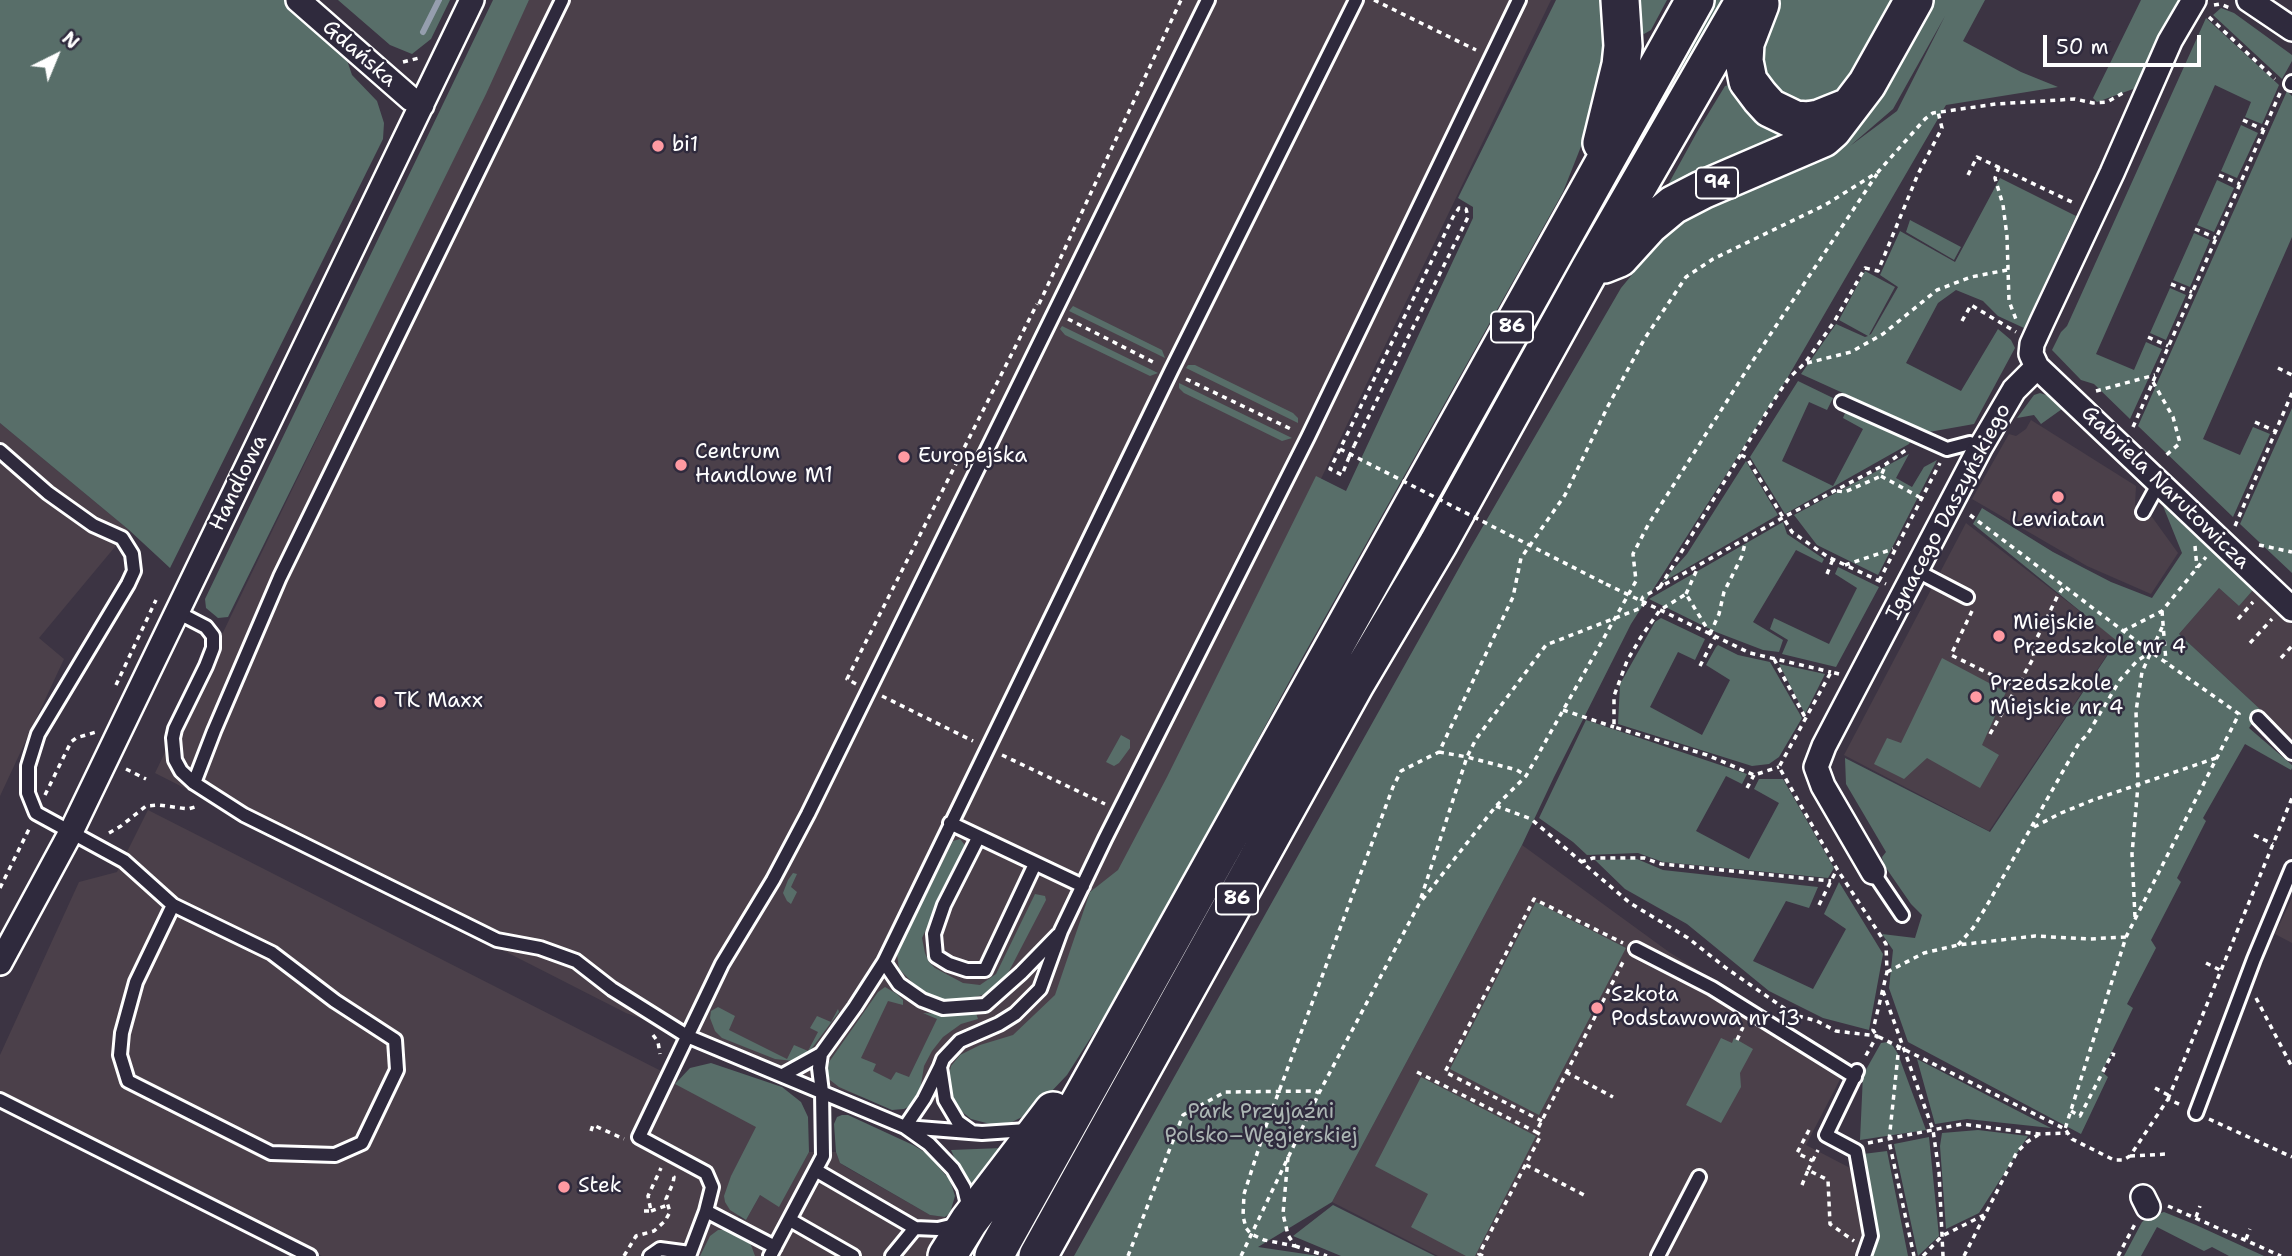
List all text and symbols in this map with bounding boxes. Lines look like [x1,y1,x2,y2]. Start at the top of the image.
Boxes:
street label: Gdańska [317,15,401,93]
north arrow [21,21,91,91]
scale bar [2047,21,2204,65]
text: N [57,26,85,55]
text: 50 m [2056,33,2109,61]
place label: bi1 [672,133,699,159]
marker: bi1 [650,138,666,154]
road number: 94 [1696,168,1738,198]
road number: 86 [1491,312,1533,342]
street label: Ignacego Daszyńskiego [1881,400,2017,624]
street label: Gabriela Narutowicza [2076,401,2254,575]
street label: Handlowa [205,431,273,535]
place label: Centrum Handlowe M1 [695,440,833,490]
place label: Europejska [918,444,1027,470]
marker: Europejska [896,449,912,465]
marker: Centrum Handlowe M1 [673,457,689,473]
marker: Lewiatan [2050,489,2066,505]
place label: Lewiatan [2011,508,2105,534]
place label: Miejskie Przedszkole nr 4 [2013,611,2186,661]
marker: Miejskie Przedszkole nr 4 [1991,628,2007,644]
place label: Przedszkole Miejskie nr 4 [1990,672,2123,722]
place label: TK Maxx [394,689,483,715]
marker: Przedszkole Miejskie nr 4 [1968,689,1984,705]
marker: TK Maxx [372,694,388,710]
road number: 86 [1216,884,1258,914]
place label: Szkoła Podstawowa nr 13 [1611,983,1800,1033]
marker: Szkoła Podstawowa nr 13 [1589,1000,1605,1016]
park label: Park Przyjaźni Polsko–Węgierskiej [1164,1100,1358,1150]
place label: Stek [578,1174,622,1200]
marker: Stek [556,1179,572,1195]

